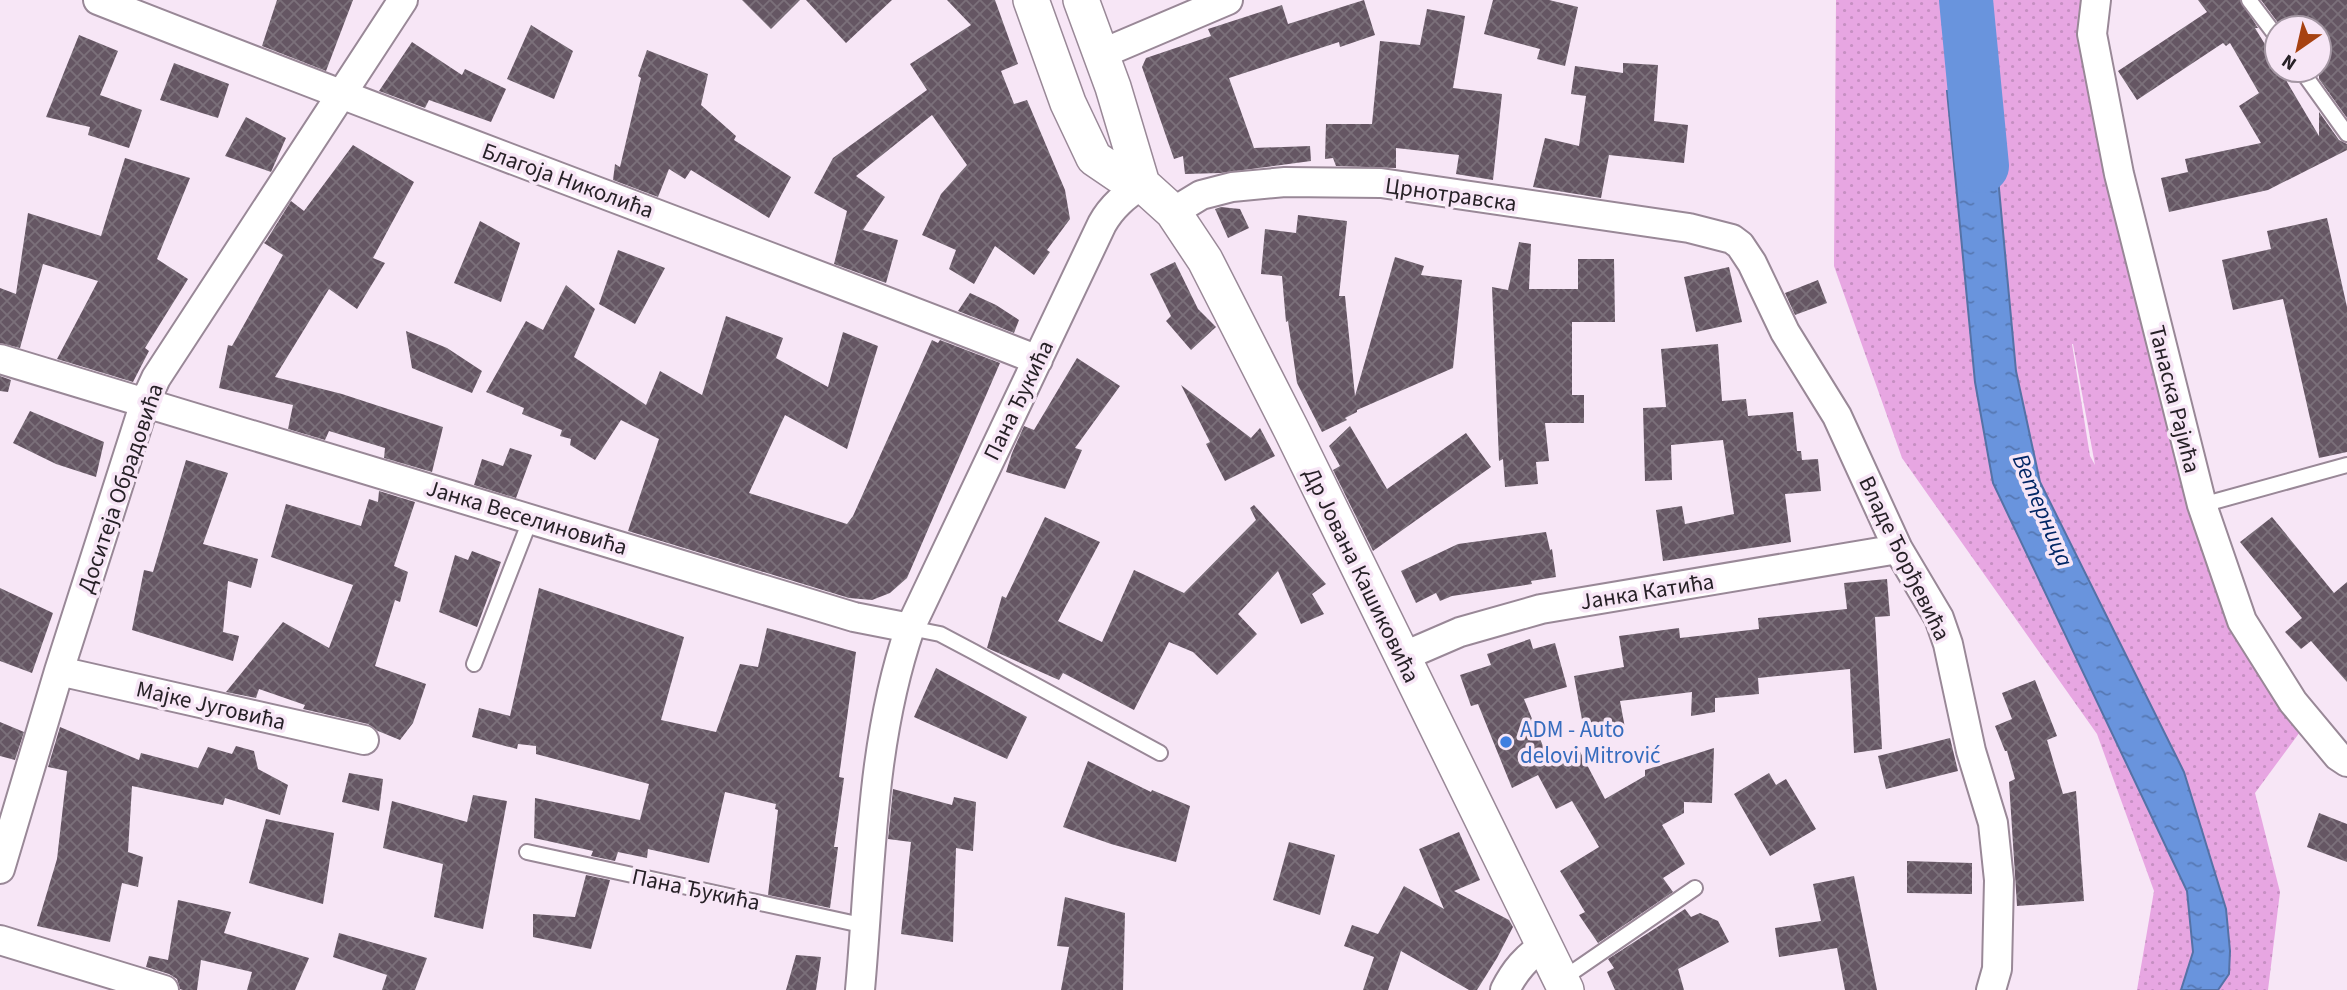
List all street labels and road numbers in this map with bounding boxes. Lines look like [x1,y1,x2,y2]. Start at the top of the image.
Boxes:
street label: Благоја Николића [477,134,658,227]
street label: Црнотравска [1383,169,1519,220]
street label: Танаска Рајића [2140,322,2209,476]
street label: Пана Ђукића [975,334,1062,466]
street label: Доситеја Обрадовића [69,379,172,597]
street label: Др Јована Кашиковића [1295,462,1428,688]
street label: Владе Ђорђевића [1850,470,1959,646]
street label: Јанка Веселиновића [422,471,631,564]
street label: Јанка Катића [1578,565,1716,618]
street label: Мајке Југовића [133,672,289,739]
street label: Пана Ђукића [629,860,763,919]

